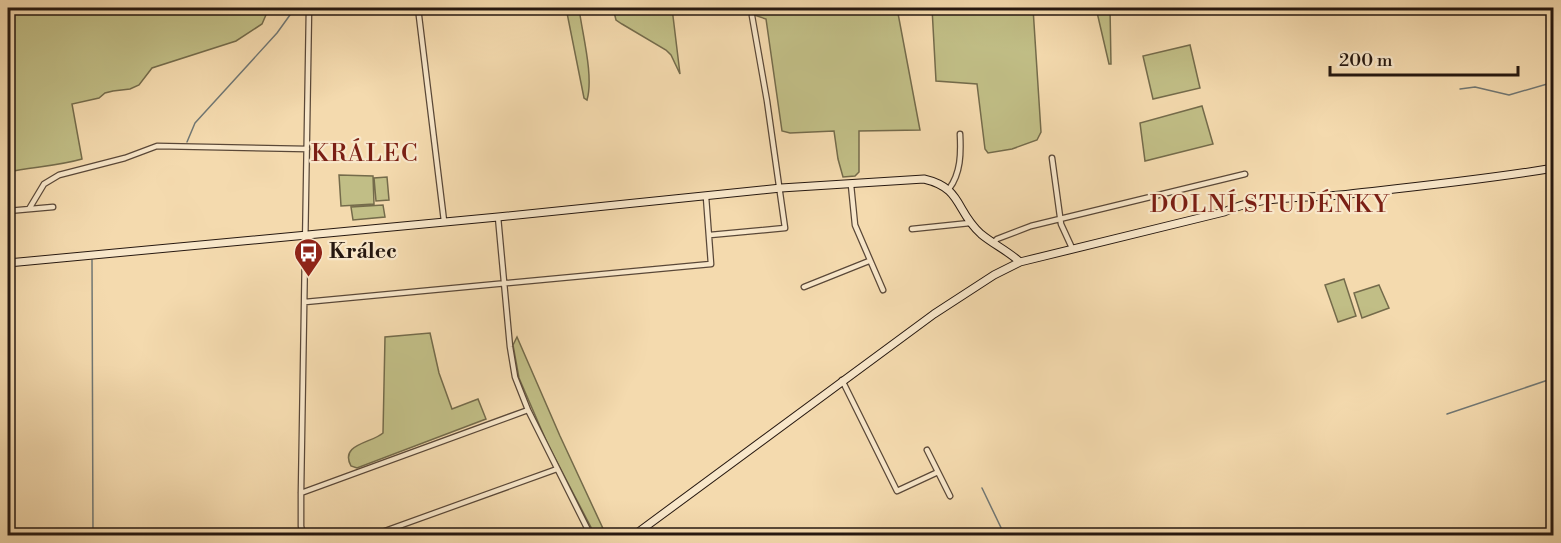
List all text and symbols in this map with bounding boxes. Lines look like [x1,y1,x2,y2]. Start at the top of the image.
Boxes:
scale bar [1330,39,1518,77]
text: 200 m [1339,49,1393,72]
district label: KRÁLEC [311,138,419,169]
district label: DOLNÍ STUDÉNKY [1150,189,1390,220]
bus stop icon: Králec [292,236,324,278]
place label: Králec [329,239,397,265]

